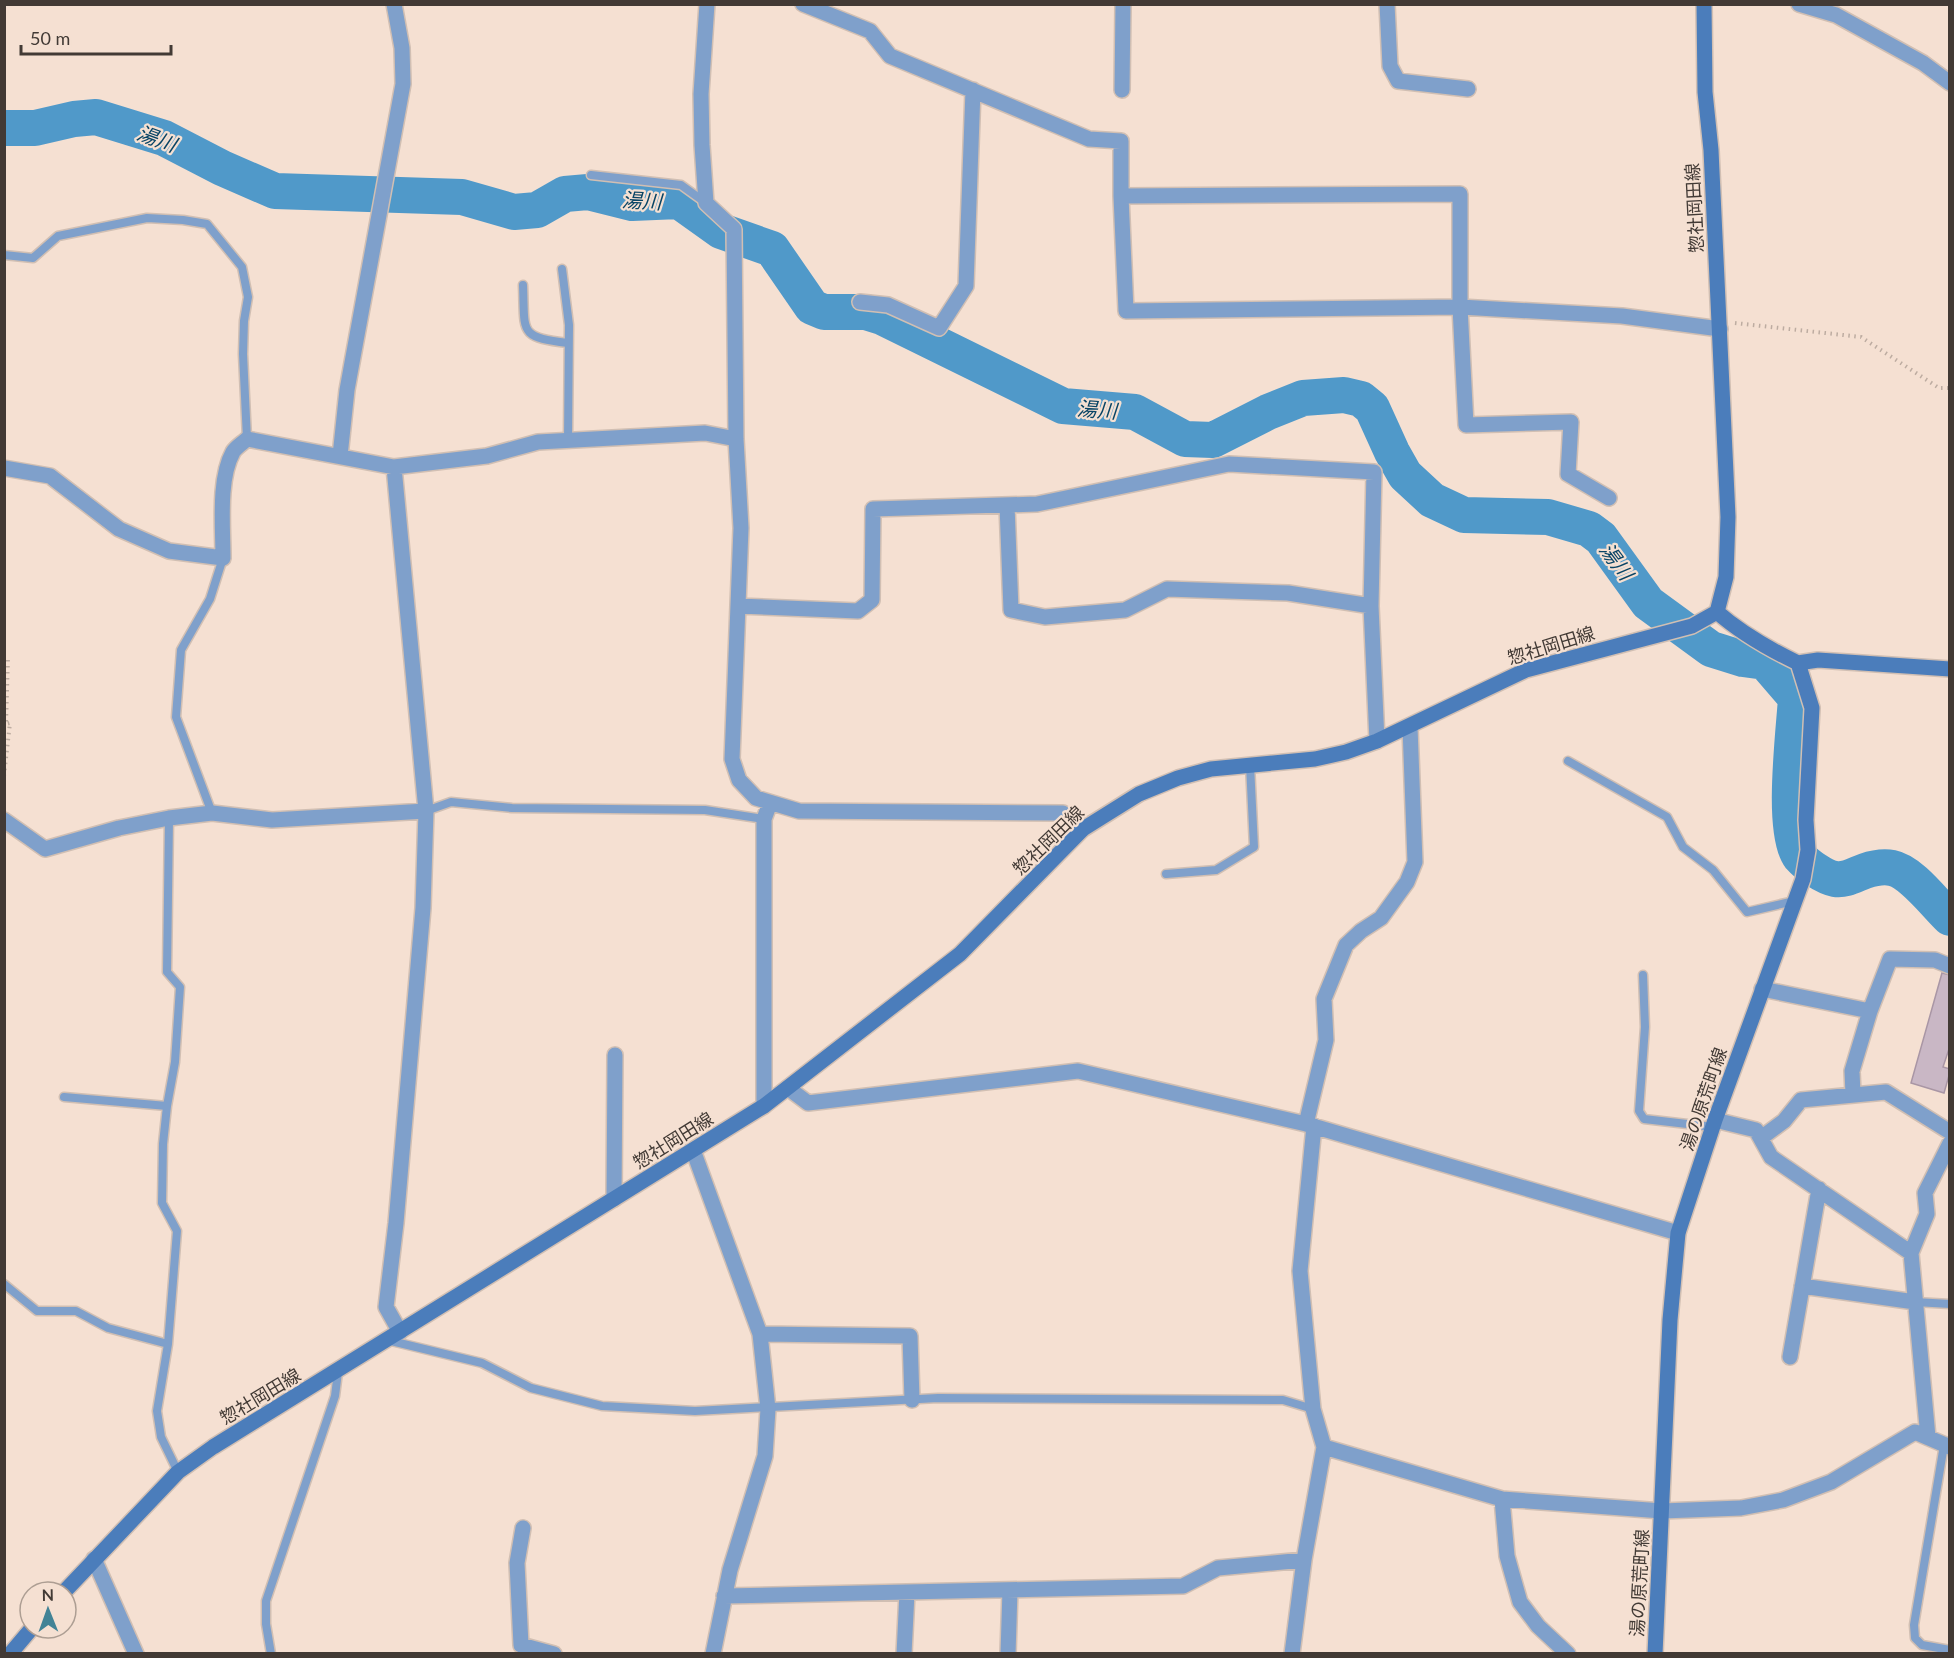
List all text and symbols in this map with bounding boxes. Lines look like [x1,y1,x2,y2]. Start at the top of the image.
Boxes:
scale bar [21,18,171,56]
text: 50 m [30,27,70,49]
water label: 湯川 [134,120,182,157]
street label: 惣社岡田線 [1681,162,1707,254]
water label: 湯川 [621,187,665,213]
water label: 湯川 [1076,396,1120,423]
water label: 湯川 [1595,538,1640,586]
street label: 惣社岡田線 [1505,621,1597,669]
street label: 惣社岡田線 [1008,801,1088,879]
street label: 湯の原荒町線 [1675,1044,1731,1154]
street label: 惣社岡田線 [629,1107,717,1173]
street label: 惣社岡田線 [216,1363,304,1429]
street label: 湯の原荒町線 [1625,1528,1653,1638]
north arrow [18,1580,78,1640]
text: N [41,1585,54,1604]

